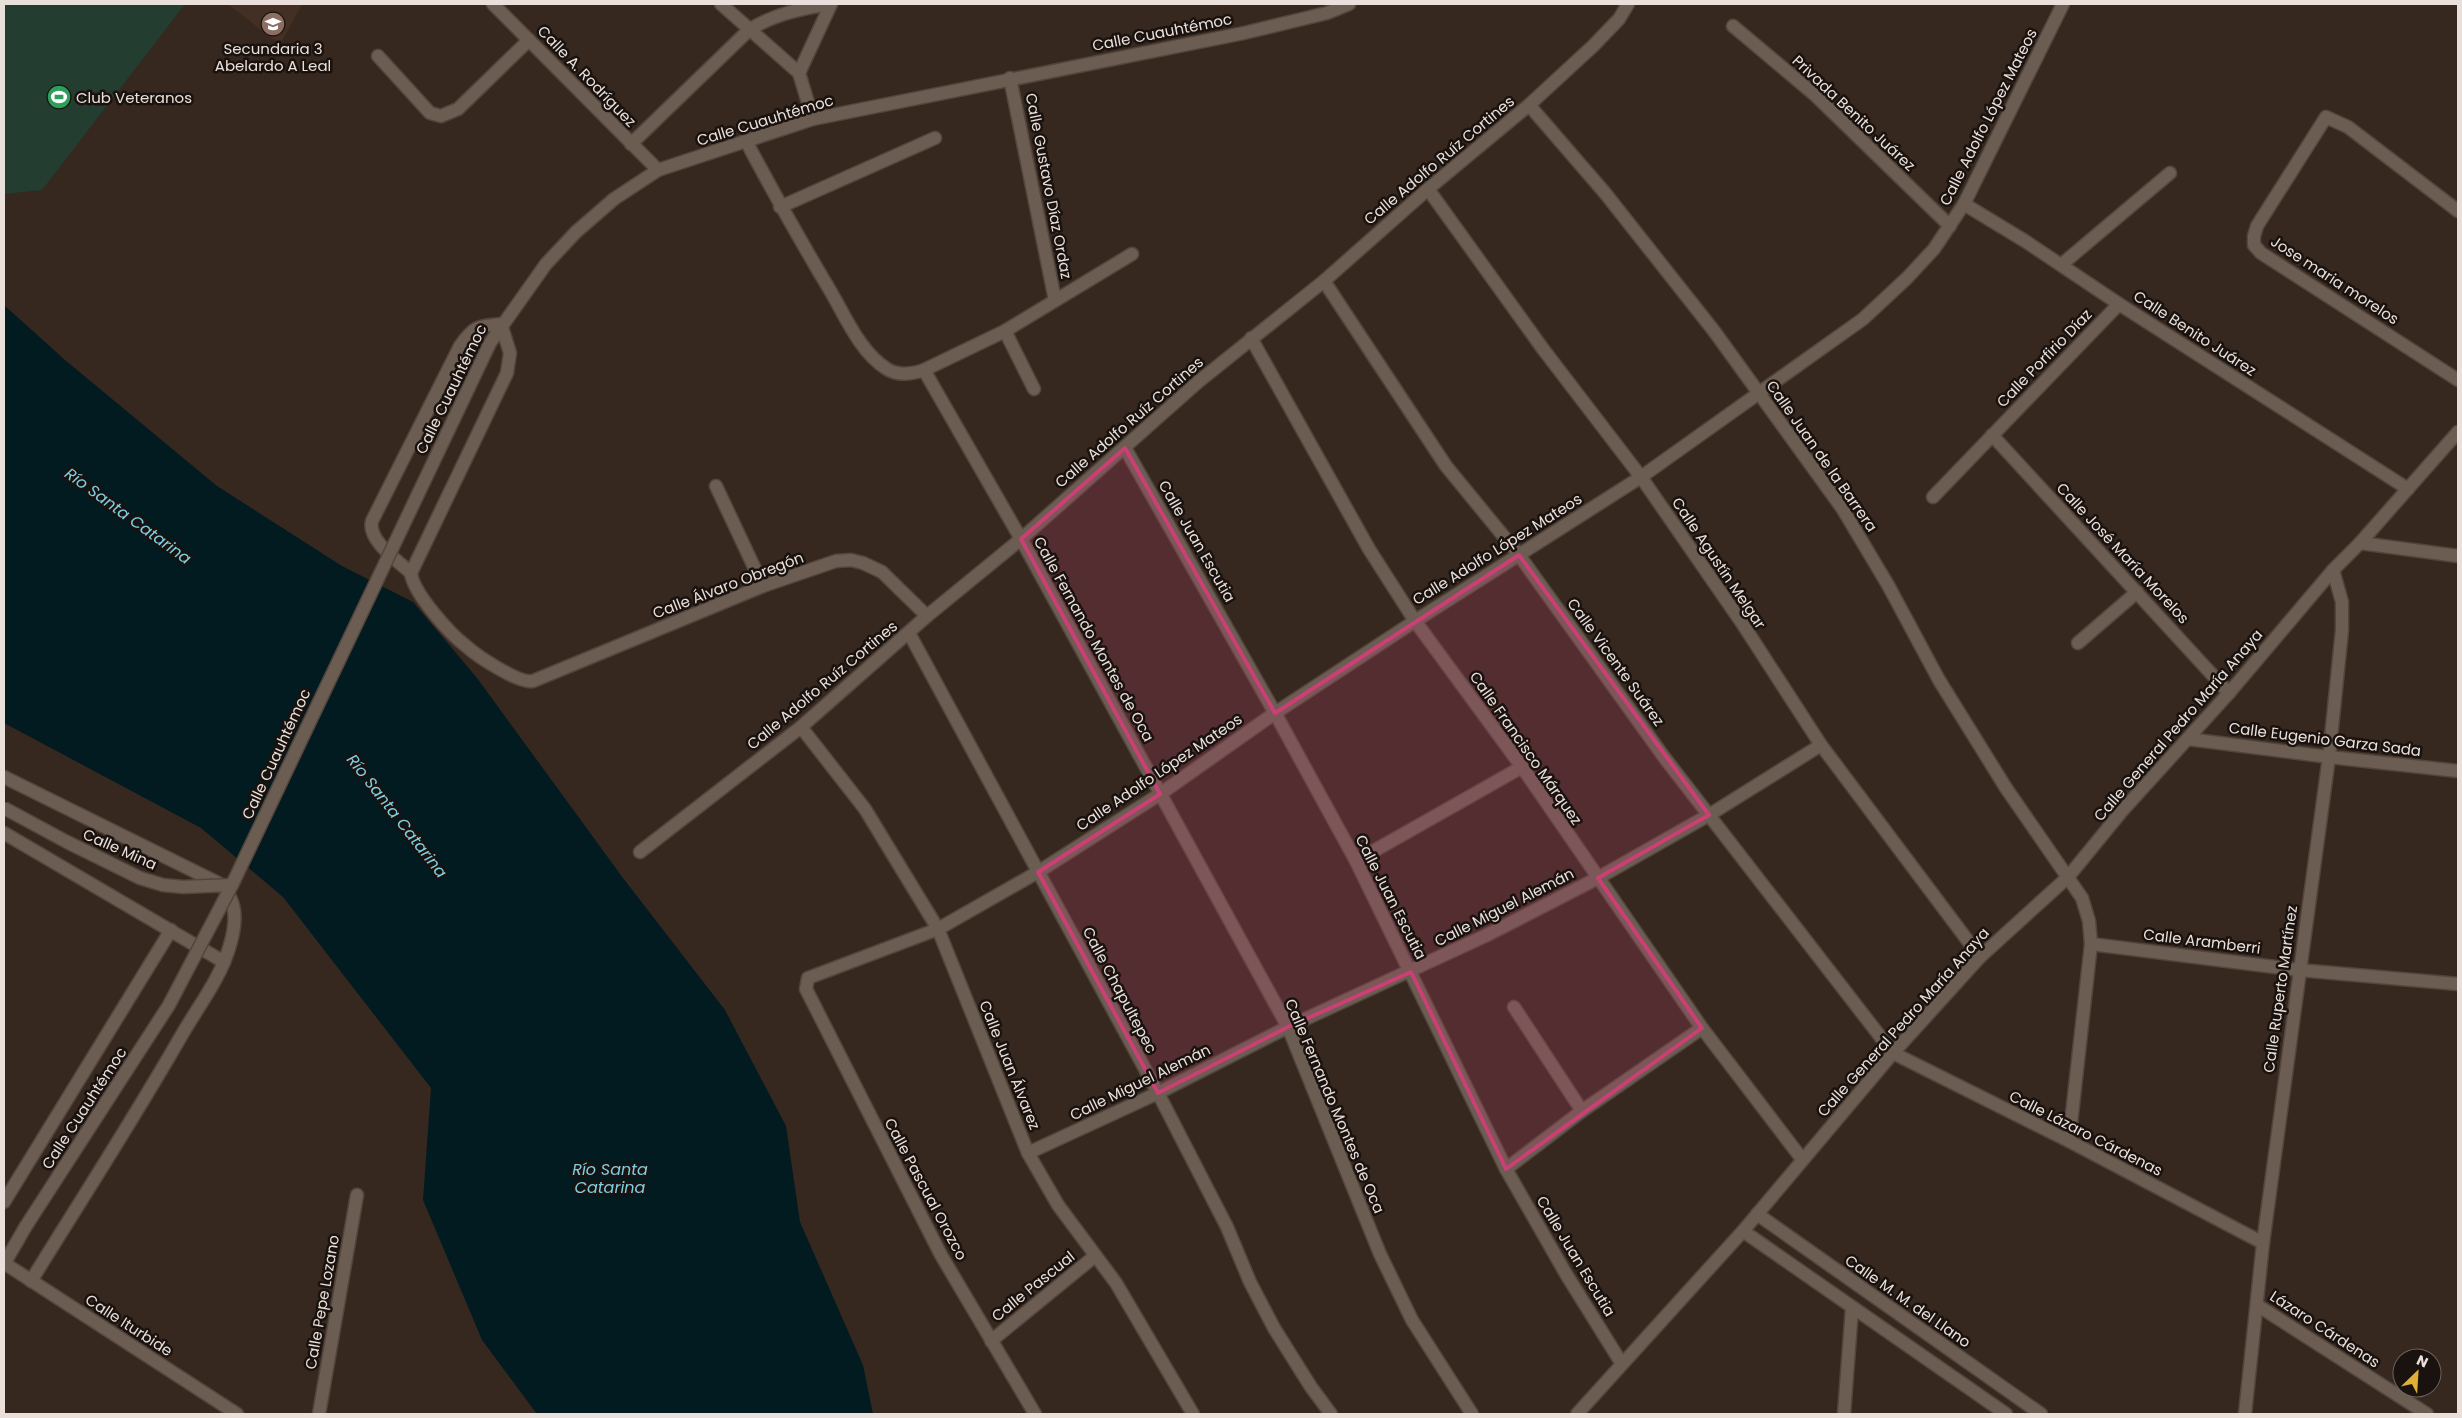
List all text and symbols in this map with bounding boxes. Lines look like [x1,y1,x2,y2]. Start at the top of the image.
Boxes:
street label: Calle Cuauhtémoc [1090,8,1234,56]
school or university icon: Secundaria 3 Abelardo A Leal [260,11,286,37]
street label: Calle A. Rodríguez [533,21,641,131]
street label: Calle Adolfo López Mateos [1934,25,2042,209]
place label: Secundaria 3 Abelardo A Leal [215,38,331,76]
street label: Privada Benito Juárez [1788,50,1920,176]
sports icon: Club Veteranos [46,84,72,110]
place label: Club Veteranos [76,87,192,108]
street label: Calle Cuauhtémoc [694,89,836,151]
street label: Calle Gustavo Díaz Ordaz [1021,91,1077,281]
street label: Calle Adolfo Ruíz Cortines [1359,91,1519,229]
street label: Jose maria morelos [2267,231,2403,329]
street label: Calle Benito Juárez [2129,285,2261,381]
street label: Calle Porfirio Díaz [1992,304,2097,412]
street label: Calle Cuauhtémoc [410,321,492,457]
street label: Calle Adolfo Ruíz Cortines [1050,352,1208,492]
street label: Calle Juan de la Barrera [1762,376,1882,536]
water label: Río Santa Catarina [60,462,196,570]
street label: Calle Juan Escutia [1154,476,1240,606]
street label: Calle José María Morelos [2052,478,2194,628]
street label: Calle Adolfo López Mateos [1408,488,1586,610]
street label: Calle Agustín Melgar [1667,493,1771,633]
street label: Calle Fernando Montes de Oca [1029,533,1159,745]
street label: Calle Álvaro Obregón [649,547,807,623]
street label: Calle Vicente Suárez [1562,594,1670,730]
street label: Calle Adolfo Ruíz Cortines [742,616,902,754]
street label: Calle General Pedro María Anaya [2089,625,2267,825]
street label: Calle Francisco Márquez [1465,667,1587,829]
street label: Calle Cuauhtémoc [237,685,315,823]
street label: Calle Adolfo López Mateos [1072,708,1246,836]
street label: Calle Eugenio Garza Sada [2228,717,2422,761]
water label: Río Santa Catarina [341,749,453,883]
street label: Calle Mina [80,823,160,875]
street label: Calle Juan Escutia [1350,831,1432,963]
street label: Calle Miguel Alemán [1431,863,1577,951]
street label: Calle Ruperto Martínez [2258,904,2302,1074]
street label: Calle Chapultepec [1078,923,1162,1057]
street label: Calle General Pedro María Anaya [1812,923,1994,1121]
street label: Calle Aramberri [2142,923,2262,959]
street label: Calle Fernando Montes de Oca [1280,996,1390,1216]
street label: Calle Juan Álvarez [974,997,1046,1133]
street label: Calle Miguel Alemán [1066,1039,1214,1125]
street label: Calle Cuauhtémoc [37,1043,131,1173]
street label: Calle Lázaro Cárdenas [2006,1085,2166,1181]
street label: Calle Pascual Orozco [880,1114,972,1264]
water label: Río Santa Catarina [572,1158,648,1199]
street label: Calle Juan Escutia [1532,1192,1620,1320]
street label: Calle Pepe Lozano [300,1233,344,1371]
street label: Calle Pascual [987,1246,1079,1326]
street label: Calle M. M. del Llano [1841,1250,1975,1352]
street label: Lázaro Cárdenas [2266,1286,2384,1373]
street label: Calle Iturbide [81,1289,177,1361]
north arrow [2392,1348,2442,1398]
text: N [2413,1350,2431,1373]

